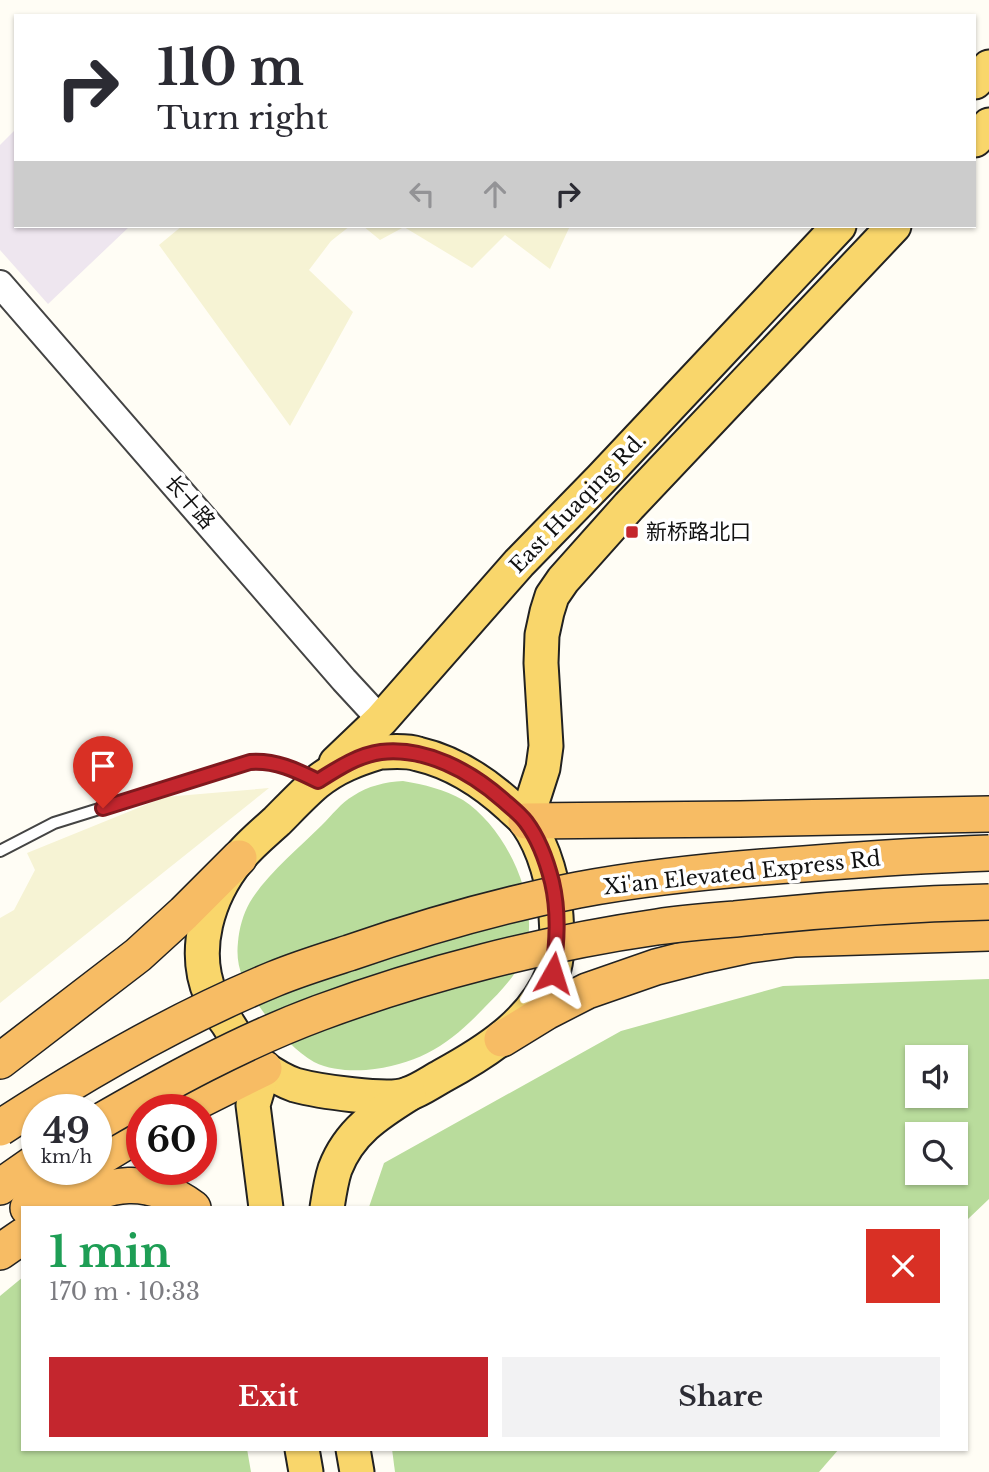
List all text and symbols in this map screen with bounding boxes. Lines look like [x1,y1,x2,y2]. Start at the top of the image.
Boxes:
text: 110 m [157,37,304,98]
icon: right [42,42,133,133]
text: Turn right [157,98,328,138]
icon: left [403,175,441,213]
icon: ahead [476,175,514,213]
icon: right [549,175,587,213]
street label: East Huaqing Rd. [504,427,652,579]
street label: 长十路 [160,470,220,534]
place label: 新桥路北口 [646,519,751,545]
marker: 新桥路北口 [624,524,640,540]
pin [73,736,133,808]
icon: arrive [84,747,122,785]
street label: Xi'an Elevated Express Rd [602,846,882,900]
position arrow [516,936,590,1010]
map controls [905,1045,968,1185]
button: sound [905,1045,968,1108]
speed limit sign: 60 [126,1094,217,1185]
text: 49 [43,1109,90,1152]
button: search [905,1122,968,1185]
text: km/h [41,1146,92,1168]
text: 1 min [49,1226,171,1278]
button: close [866,1229,940,1303]
text: 170 m · 10:33 [49,1278,200,1306]
button: Exit [49,1357,488,1437]
button: Share [502,1357,940,1437]

